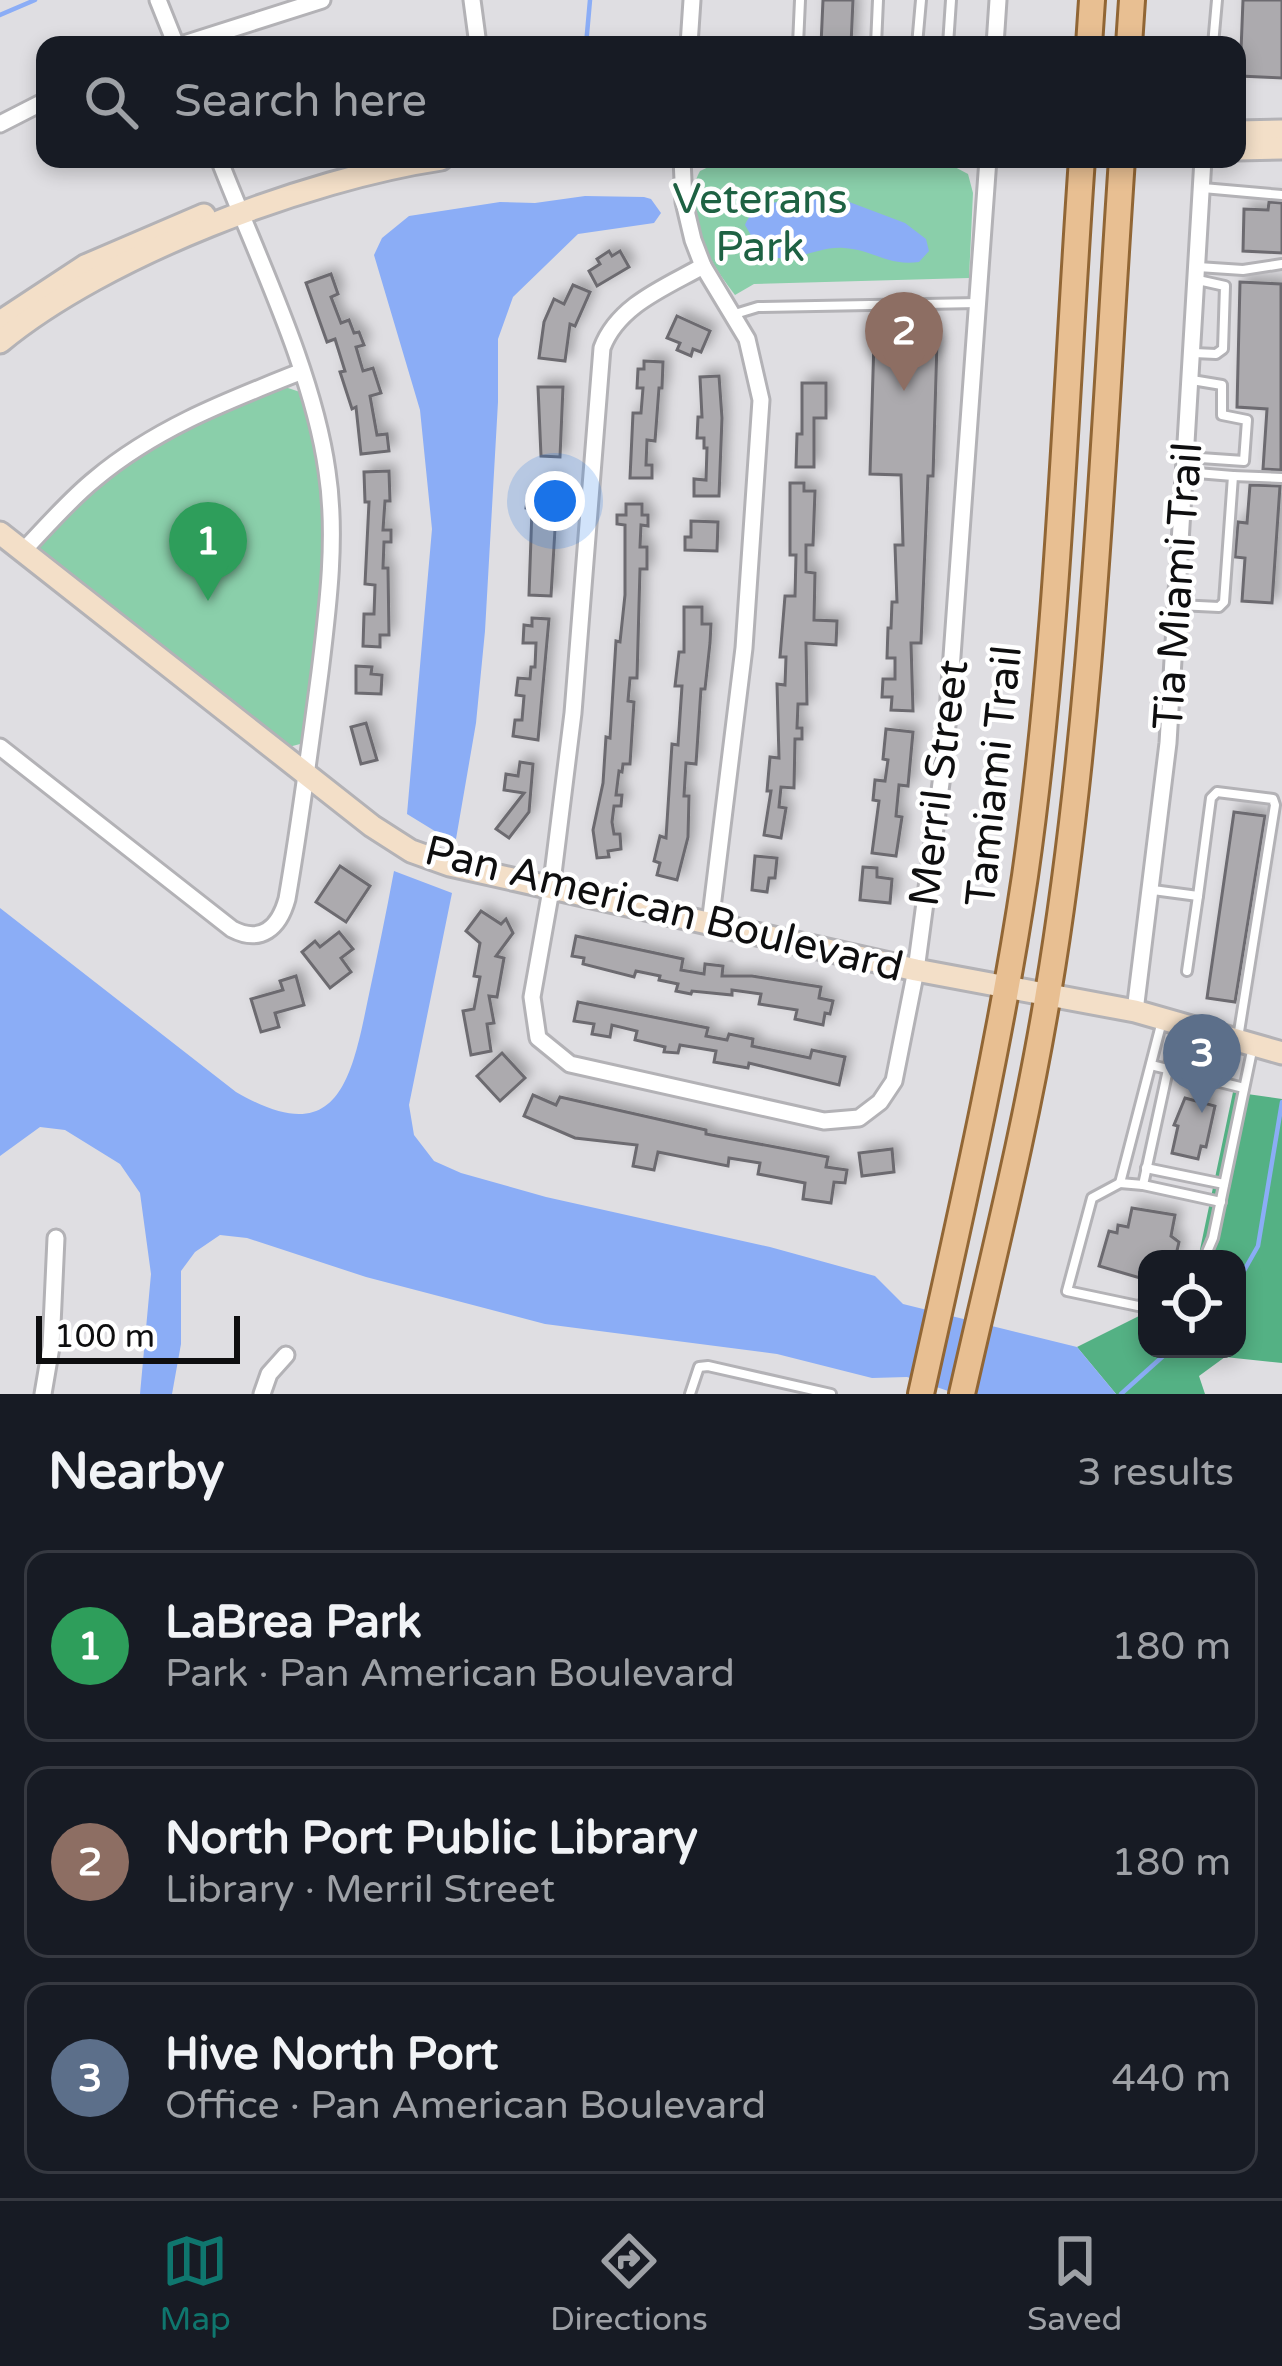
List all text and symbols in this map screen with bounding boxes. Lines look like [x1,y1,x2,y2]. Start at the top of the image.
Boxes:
search box [36,36,1246,168]
icon: search [78,69,144,135]
text: Search here [174,75,427,129]
park label: Veterans Park [672,174,848,273]
pin: 2 [865,292,943,391]
street label: Tia Miami Trail [1143,441,1213,731]
your location [525,471,585,531]
pin: 1 [169,502,247,601]
street label: Tamiami Trail [955,643,1033,909]
street label: Merril Street [899,657,979,909]
street label: Pan American Boulevard [419,825,909,993]
pin: 3 [1163,1014,1241,1113]
map controls [1138,1250,1246,1358]
button: locate [1138,1250,1246,1358]
scale bar [36,1310,240,1363]
text: 100 m [54,1317,155,1356]
text: Nearby [48,1441,225,1503]
text: 3 results [1077,1449,1234,1496]
text: LaBrea Park [165,1596,422,1650]
text: 1 [78,1623,102,1670]
text: 180 m [1112,1623,1231,1670]
text: Park · Pan American Boulevard [165,1650,735,1697]
text: North Port Public Library [165,1812,698,1866]
text: 2 [78,1839,102,1886]
text: 180 m [1112,1839,1231,1886]
text: Library · Merril Street [165,1866,555,1913]
text: Hive North Port [165,2028,498,2082]
text: 3 [78,2055,102,2102]
text: 440 m [1112,2055,1231,2102]
text: Office · Pan American Boulevard [165,2082,766,2129]
tab: Map [160,2228,231,2339]
tab: Directions [550,2228,708,2339]
tab: Saved [1027,2228,1122,2339]

